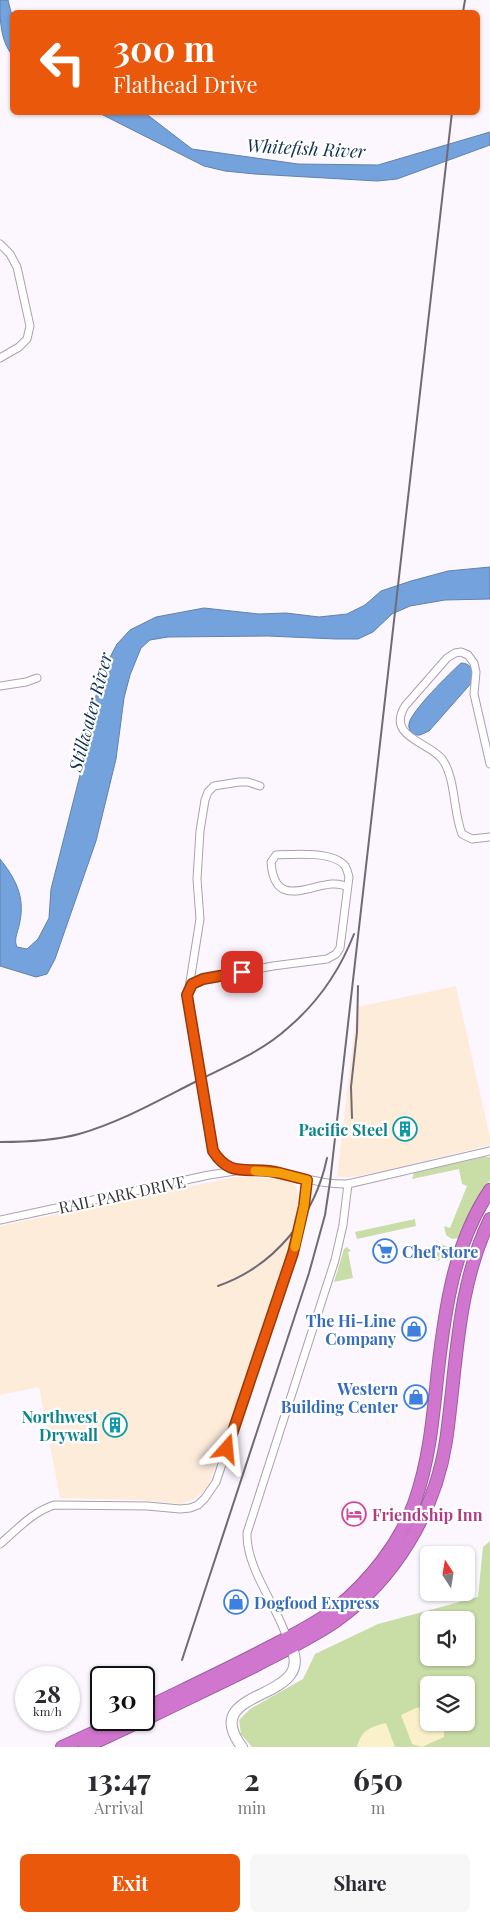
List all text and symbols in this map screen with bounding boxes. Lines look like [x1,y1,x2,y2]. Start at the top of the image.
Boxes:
text: 300 m [113,24,215,71]
icon: left [30,30,95,95]
text: Flathead Drive [113,69,258,99]
water label: Whitefish River [246,133,367,163]
water label: Stillwater River [62,649,118,775]
pin [221,951,263,993]
icon: arrive [228,958,256,986]
building icon: Pacific Steel [392,1116,418,1142]
place label: Pacific Steel [298,1119,388,1140]
street label: RAIL PARK DRIVE [57,1170,187,1218]
supermarket icon: Chef'store [372,1238,398,1264]
place label: Chef'store [402,1241,478,1262]
place label: The Hi-Line Company [306,1310,397,1349]
shop icon: The Hi-Line Company [401,1316,427,1342]
place label: Western Building Center [281,1378,399,1417]
shop icon: Western Building Center [403,1384,429,1410]
place label: Northwest Drywall [22,1406,98,1445]
building icon: Northwest Drywall [102,1412,128,1438]
position arrow [200,1422,252,1474]
hotel icon: Friendship Inn [341,1501,367,1527]
place label: Friendship Inn [372,1504,483,1525]
north arrow [420,1546,475,1601]
map controls [420,1546,475,1731]
shop icon: Dogfood Express [223,1589,249,1615]
place label: Dogfood Express [254,1592,379,1613]
button: sound [420,1611,475,1666]
speed limit sign: 30 [90,1666,155,1731]
text: 28 [34,1676,61,1709]
button: layers [420,1676,475,1731]
text: km/h [33,1703,62,1719]
text: 13:47 [87,1759,151,1799]
text: 2 [244,1759,260,1799]
text: 650 [353,1759,403,1799]
text: Arrival [94,1797,143,1818]
text: min [238,1797,266,1818]
text: m [371,1797,385,1818]
button: Exit [20,1854,240,1912]
button: Share [250,1854,470,1912]

